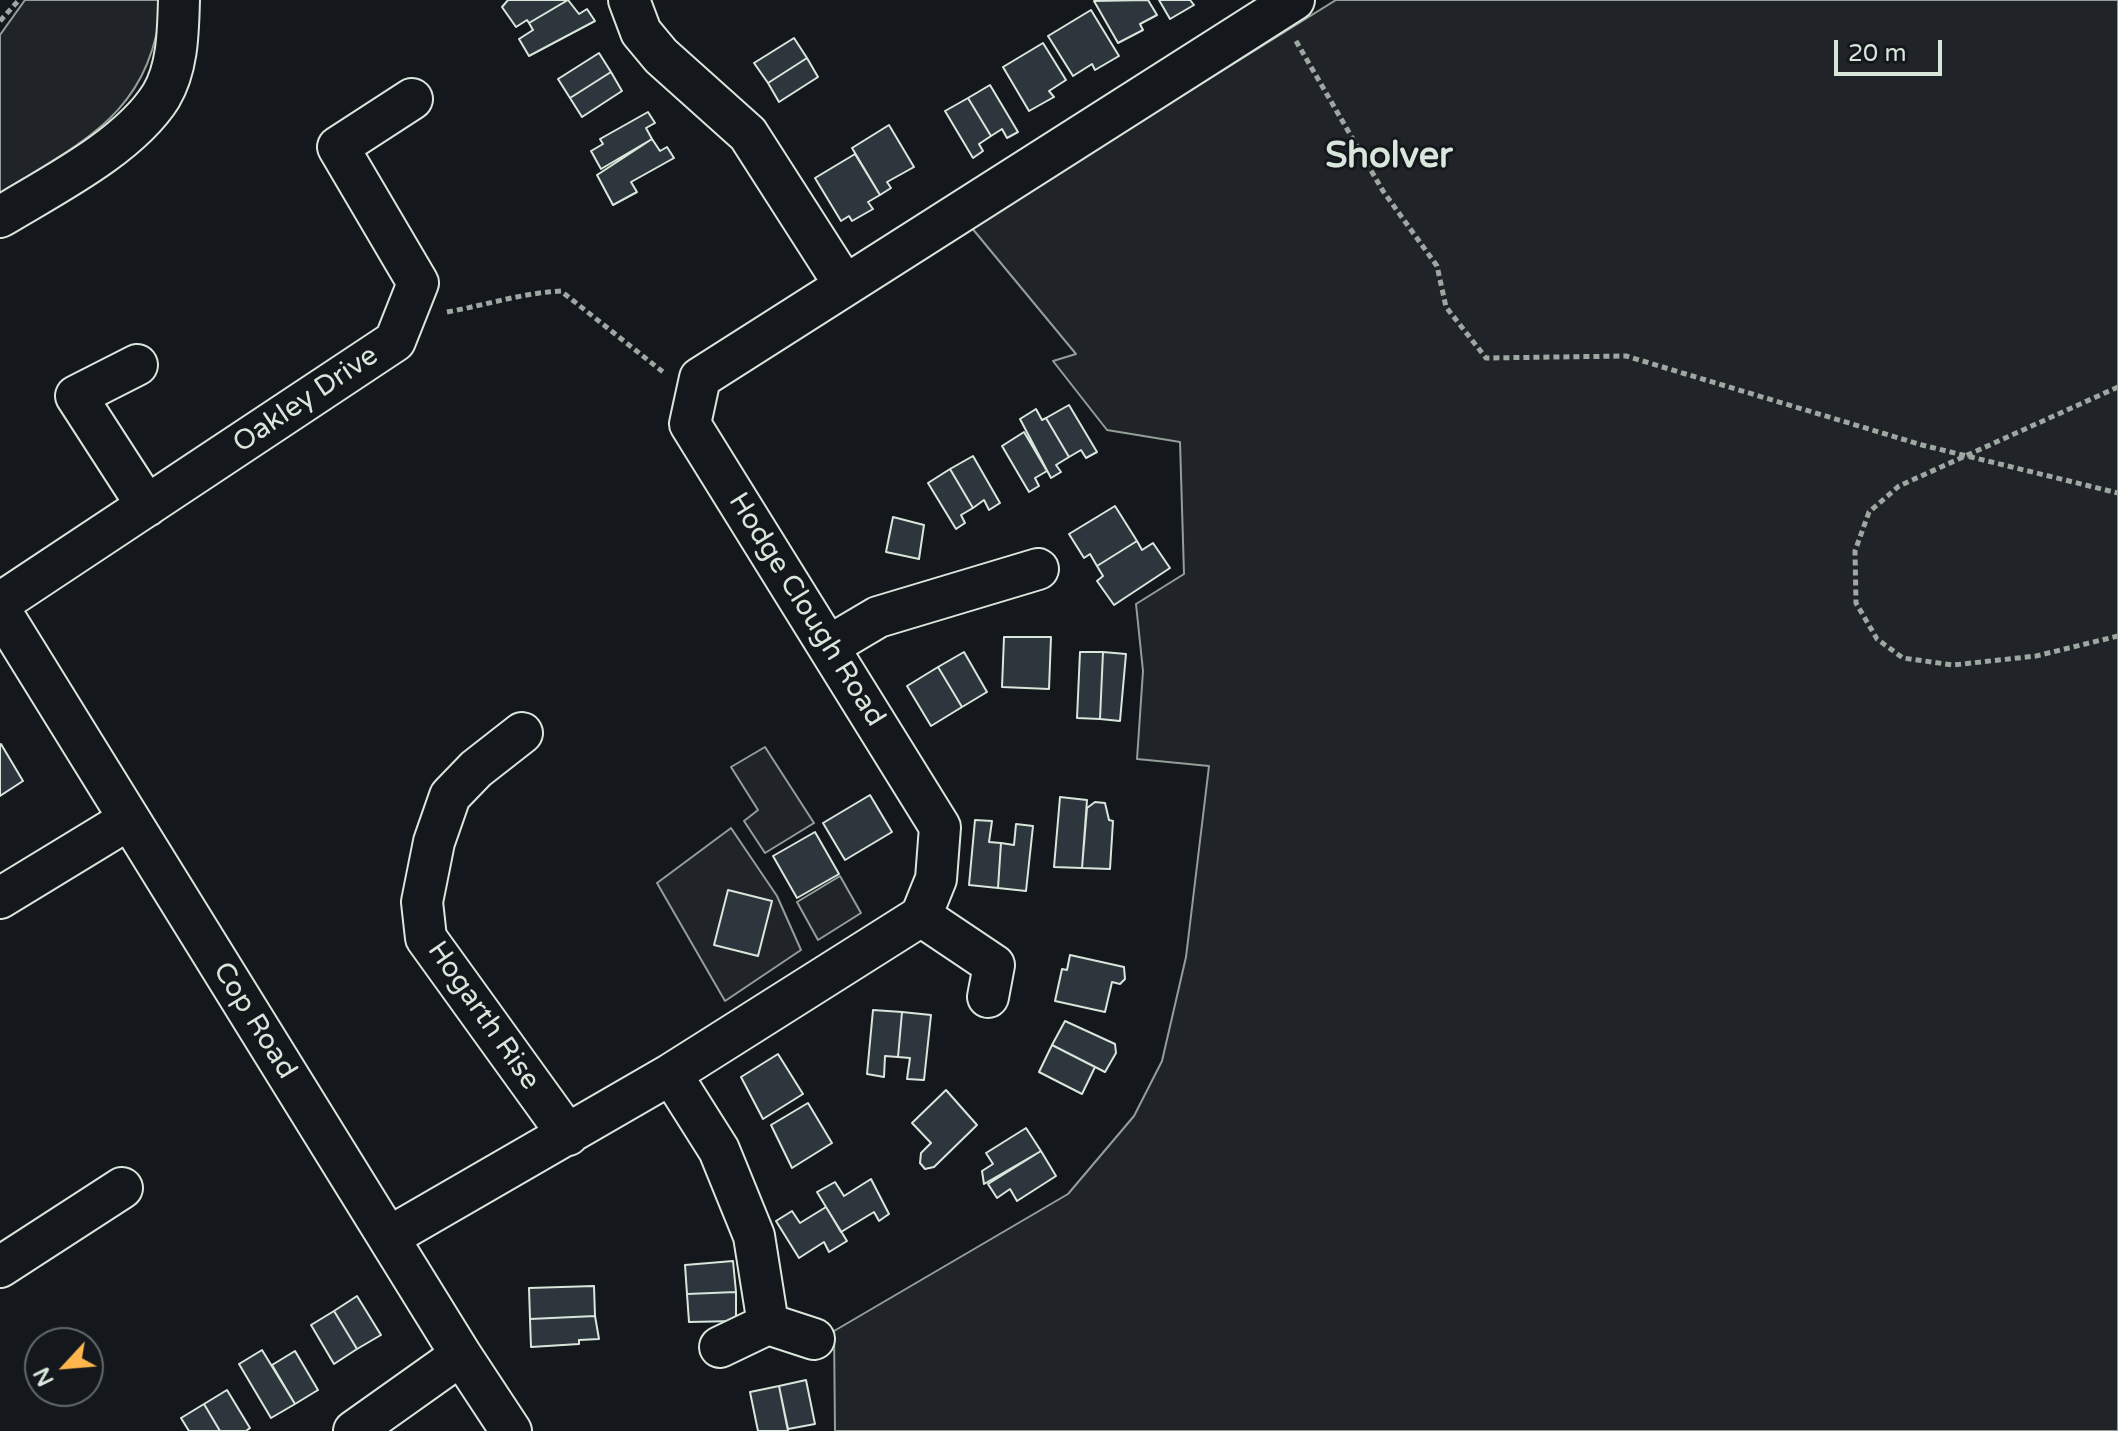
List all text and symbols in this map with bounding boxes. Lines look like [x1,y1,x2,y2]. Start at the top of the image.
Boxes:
scale bar [1838,24,1946,74]
text: 20 m [1848,39,1906,68]
district label: Sholver [1325,136,1453,180]
street label: Oakley Drive [227,339,385,461]
street label: Hodge Clough Road [720,487,892,733]
street label: Hogarth Rise [420,935,546,1097]
street label: Cop Road [205,956,303,1086]
north arrow [24,1327,104,1407]
text: N [29,1363,60,1390]

